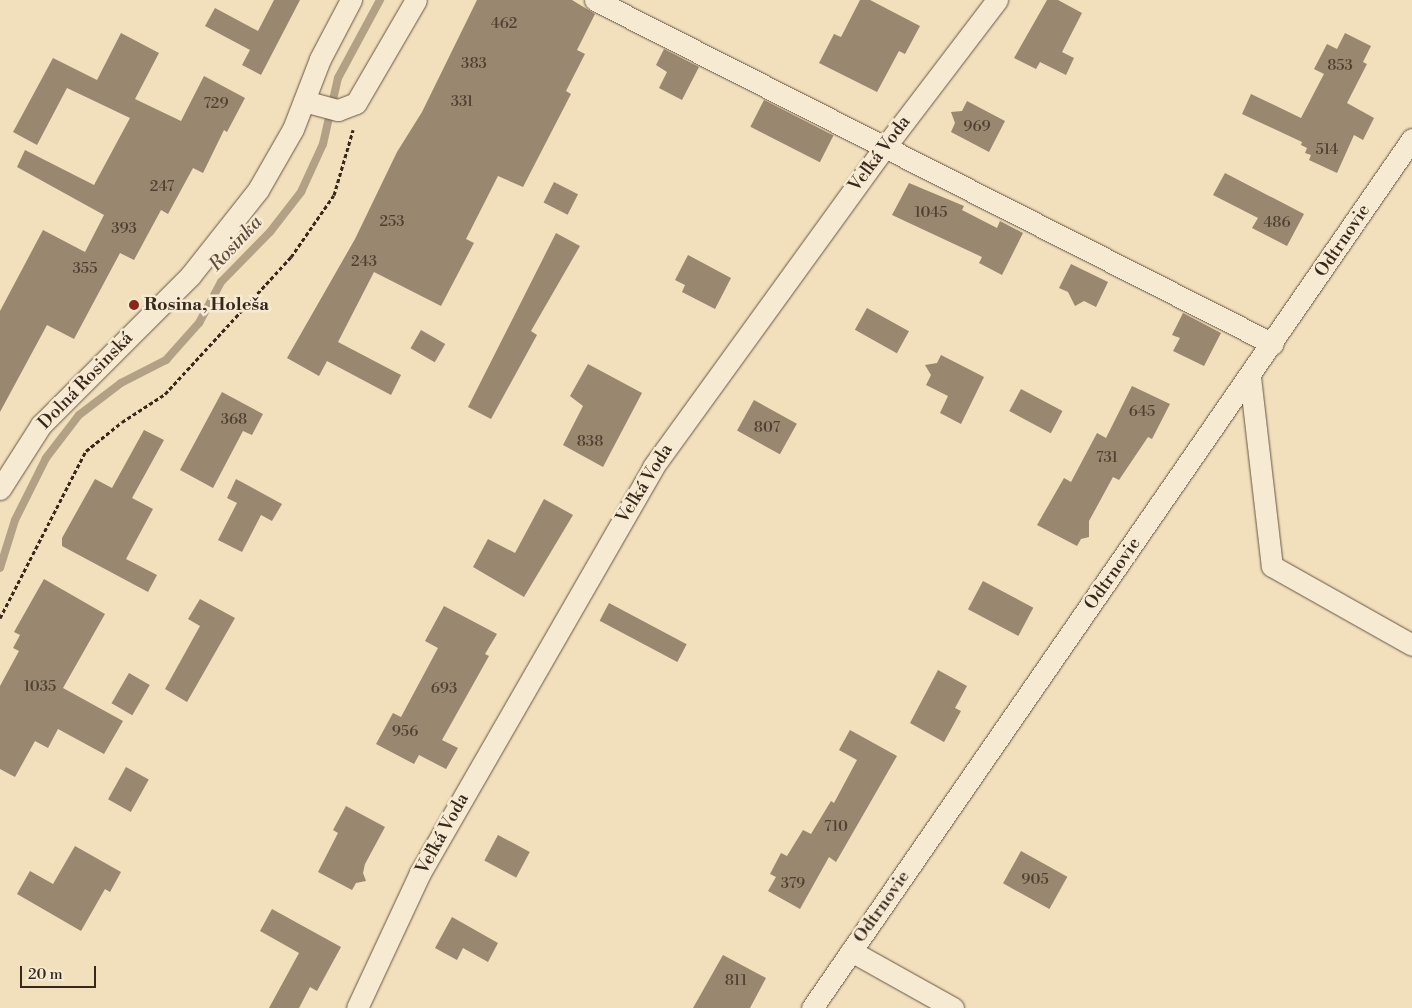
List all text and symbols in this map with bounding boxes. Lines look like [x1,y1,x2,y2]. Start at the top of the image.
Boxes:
house number: 462 [491,15,517,33]
house number: 383 [461,55,487,73]
house number: 853 [1327,57,1353,75]
house number: 331 [451,93,473,111]
house number: 729 [203,95,229,113]
street label: Veľká Voda [845,112,915,196]
house number: 969 [963,118,991,136]
house number: 514 [1315,141,1339,159]
house number: 247 [150,178,174,196]
street label: Odtrnovie [1311,200,1375,282]
house number: 1045 [914,204,948,222]
water label: Rosinka [205,212,267,276]
house number: 253 [379,213,405,231]
house number: 486 [1263,214,1291,232]
house number: 393 [111,220,137,238]
house number: 243 [351,253,377,271]
house number: 355 [73,260,97,278]
place label: Rosina, Holeša [144,294,269,316]
marker: Rosina, Holeša [128,299,140,311]
street label: Dolná Rosinská [34,328,138,434]
house number: 645 [1129,403,1155,421]
house number: 368 [221,411,247,429]
house number: 807 [754,419,780,437]
house number: 838 [577,433,603,451]
street label: Veľká Voda [612,440,678,528]
house number: 731 [1096,449,1118,467]
street label: Odtrnovie [1080,534,1146,614]
house number: 1035 [24,678,56,696]
house number: 693 [431,680,457,698]
house number: 956 [392,723,418,741]
street label: Veľká Voda [412,790,474,878]
house number: 710 [824,818,848,836]
street label: Odtrnovie [849,867,915,947]
house number: 905 [1021,871,1049,889]
house number: 379 [781,875,805,893]
scale bar [22,956,99,988]
text: 20 m [28,965,63,984]
house number: 811 [725,972,747,990]

